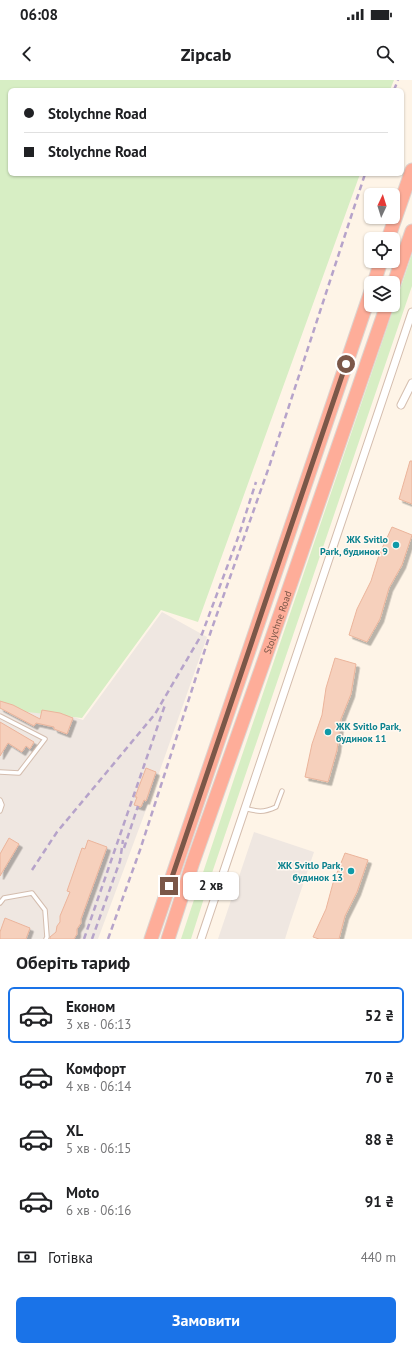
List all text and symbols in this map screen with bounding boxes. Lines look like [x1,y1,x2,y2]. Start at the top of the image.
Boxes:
text: 06:08 [20,5,58,24]
icon: back [16,43,38,65]
text: Zipcab [181,43,231,66]
icon: search [374,43,396,65]
text: Stolychne Road [48,104,147,123]
text: Stolychne Road [48,142,147,161]
north arrow [364,188,400,224]
map controls [364,188,400,312]
button: locate [364,232,400,268]
button: layers [364,276,400,312]
route start [337,355,355,373]
place label: ЖК Svitlo Park, будинок 9 [320,533,389,558]
marker: ЖК Svitlo Park, будинок 9 [391,540,401,550]
street label: Stolychne Road [260,589,294,656]
place label: ЖК Svitlo Park, будинок 11 [335,720,402,745]
marker: ЖК Svitlo Park, будинок 11 [323,727,333,737]
place label: ЖК Svitlo Park, будинок 13 [277,859,343,884]
marker: ЖК Svitlo Park, будинок 13 [346,866,356,876]
callout: 2 хв [183,872,239,900]
route end [160,877,178,895]
text: 2 хв [199,877,223,894]
text: Оберіть тариф [16,951,130,974]
icon: car [18,997,54,1033]
text: Економ [66,997,115,1016]
text: 52 ₴ [365,1006,394,1025]
text: 3 хв · 06:13 [66,1016,131,1033]
icon: car [18,1059,54,1095]
text: Комфорт [66,1059,126,1078]
text: 70 ₴ [365,1068,394,1087]
text: 4 хв · 06:14 [66,1078,131,1095]
icon: car [18,1121,54,1157]
text: XL [66,1121,83,1140]
text: 88 ₴ [365,1130,394,1149]
text: 5 хв · 06:15 [66,1140,131,1157]
icon: car [18,1183,54,1219]
text: Moto [66,1183,99,1202]
text: 91 ₴ [365,1192,394,1211]
text: 6 хв · 06:16 [66,1202,131,1219]
icon: cash [16,1246,38,1268]
text: Готівка [48,1248,93,1267]
text: 440 m [361,1249,396,1266]
button: Замовити [16,1297,396,1343]

